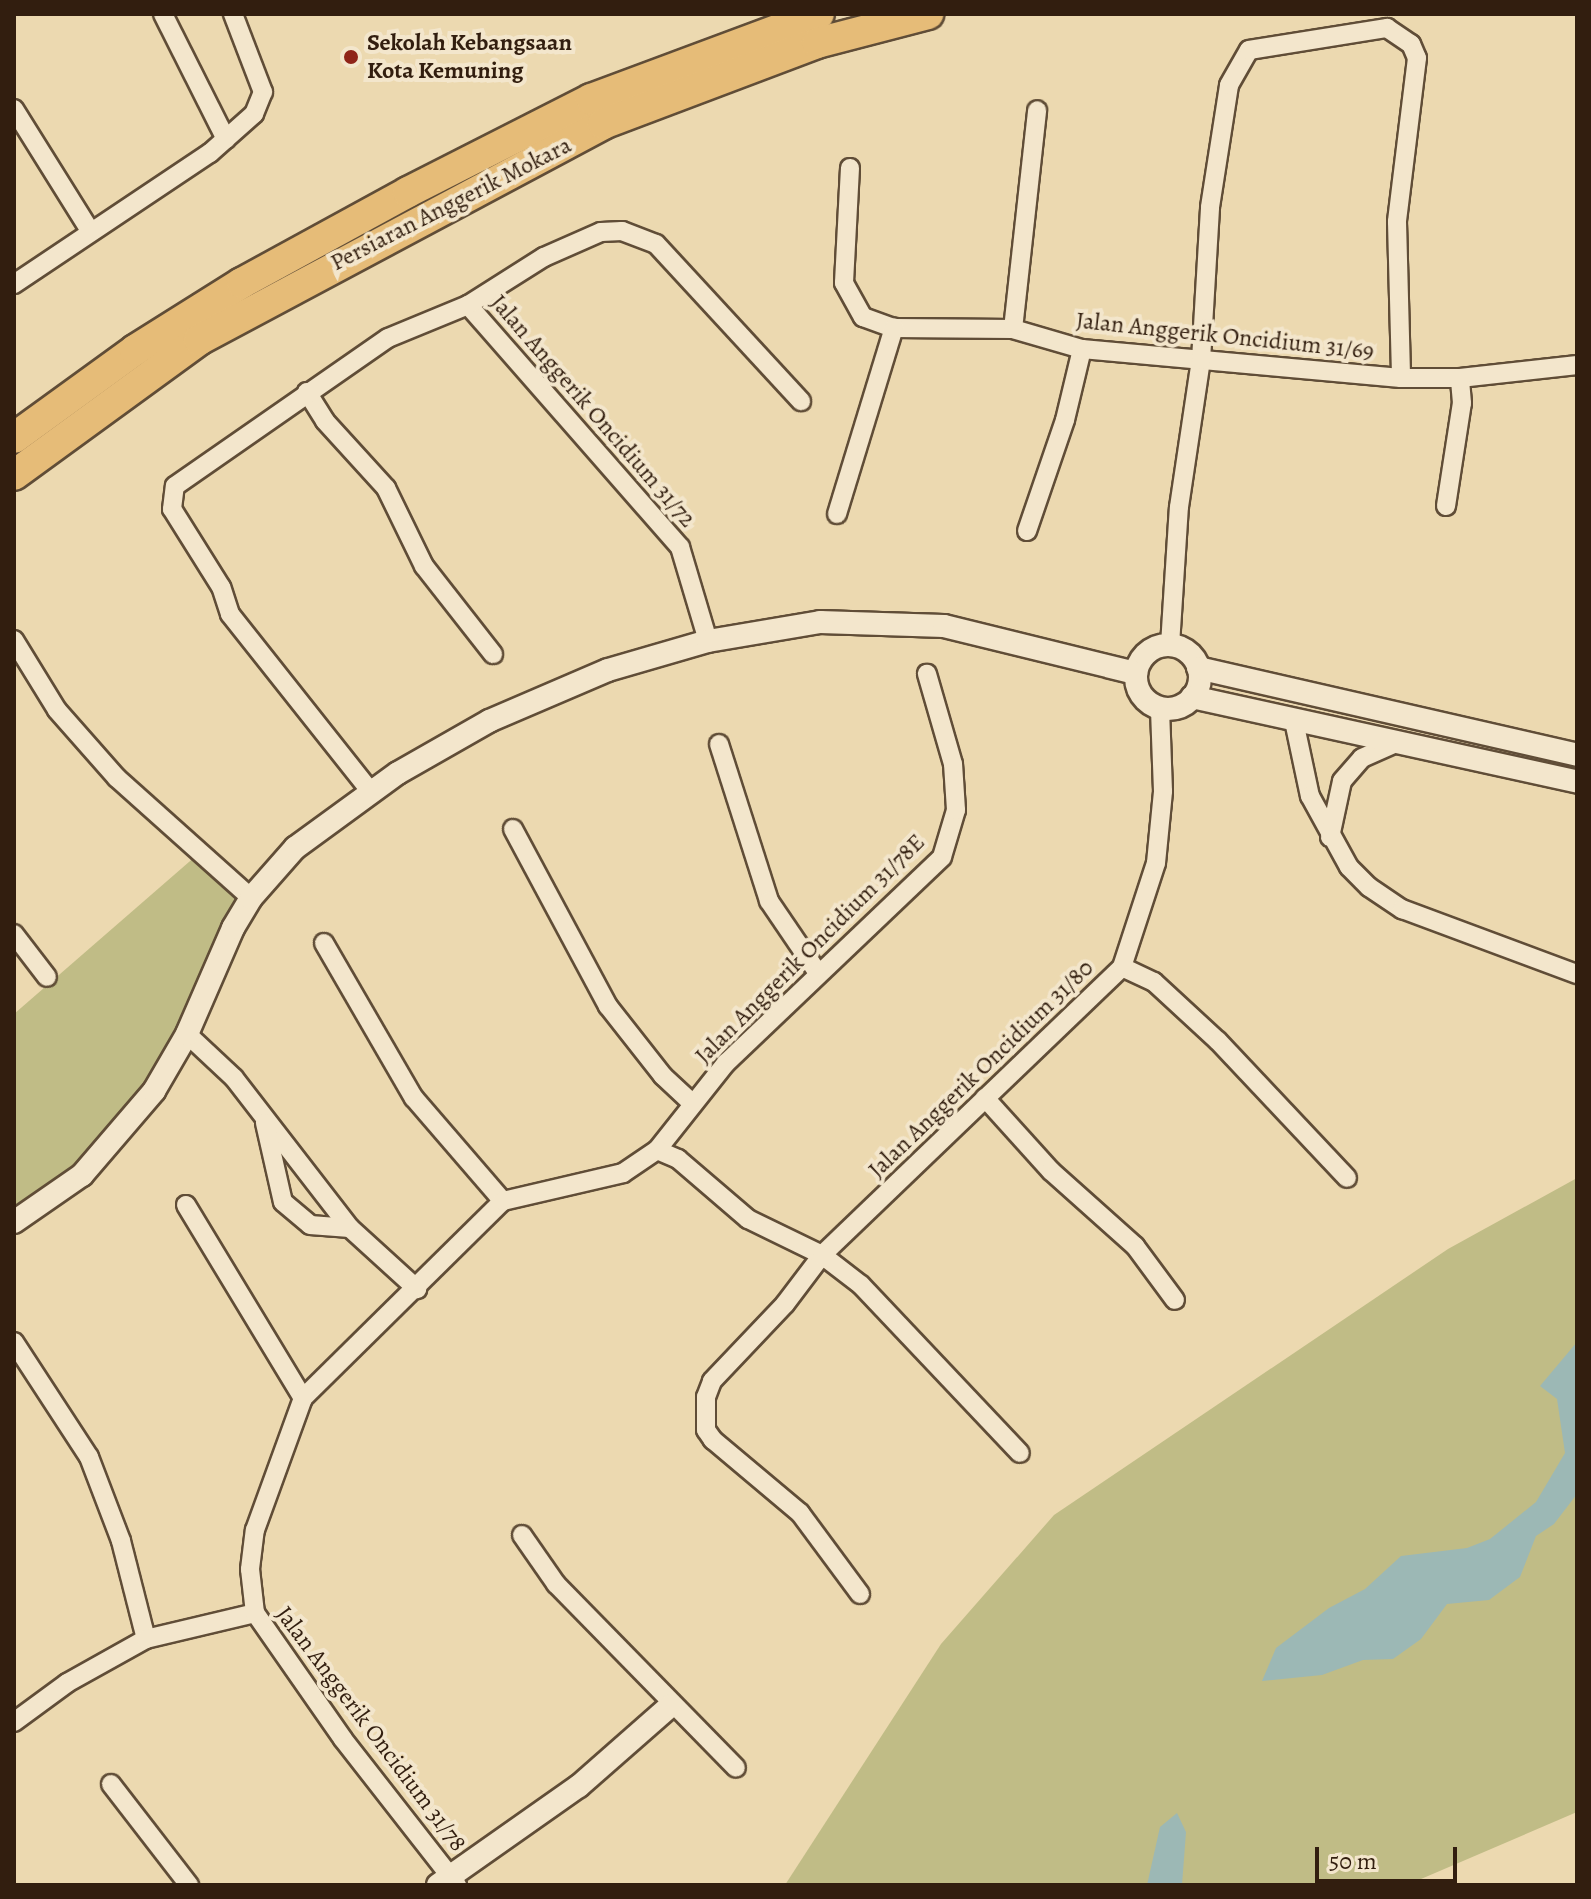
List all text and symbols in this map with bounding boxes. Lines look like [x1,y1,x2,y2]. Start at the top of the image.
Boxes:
place label: Sekolah Kebangsaan Kota Kemuning [367,29,572,85]
marker: Sekolah Kebangsaan Kota Kemuning [342,48,360,66]
street label: Persiaran Anggerik Mokara [326,131,576,277]
street label: Jalan Anggerik Oncidium 31/72 [484,289,702,533]
street label: Jalan Anggerik Oncidium 31/69 [1075,306,1375,366]
street label: Jalan Anggerik Oncidium 31/78E [689,828,931,1070]
street label: Jalan Anggerik Oncidium 31/80 [862,954,1100,1184]
street label: Jalan Anggerik Oncidium 31/78 [269,1601,473,1857]
scale bar [1319,1831,1461,1881]
text: 50 m [1329,1845,1377,1877]

